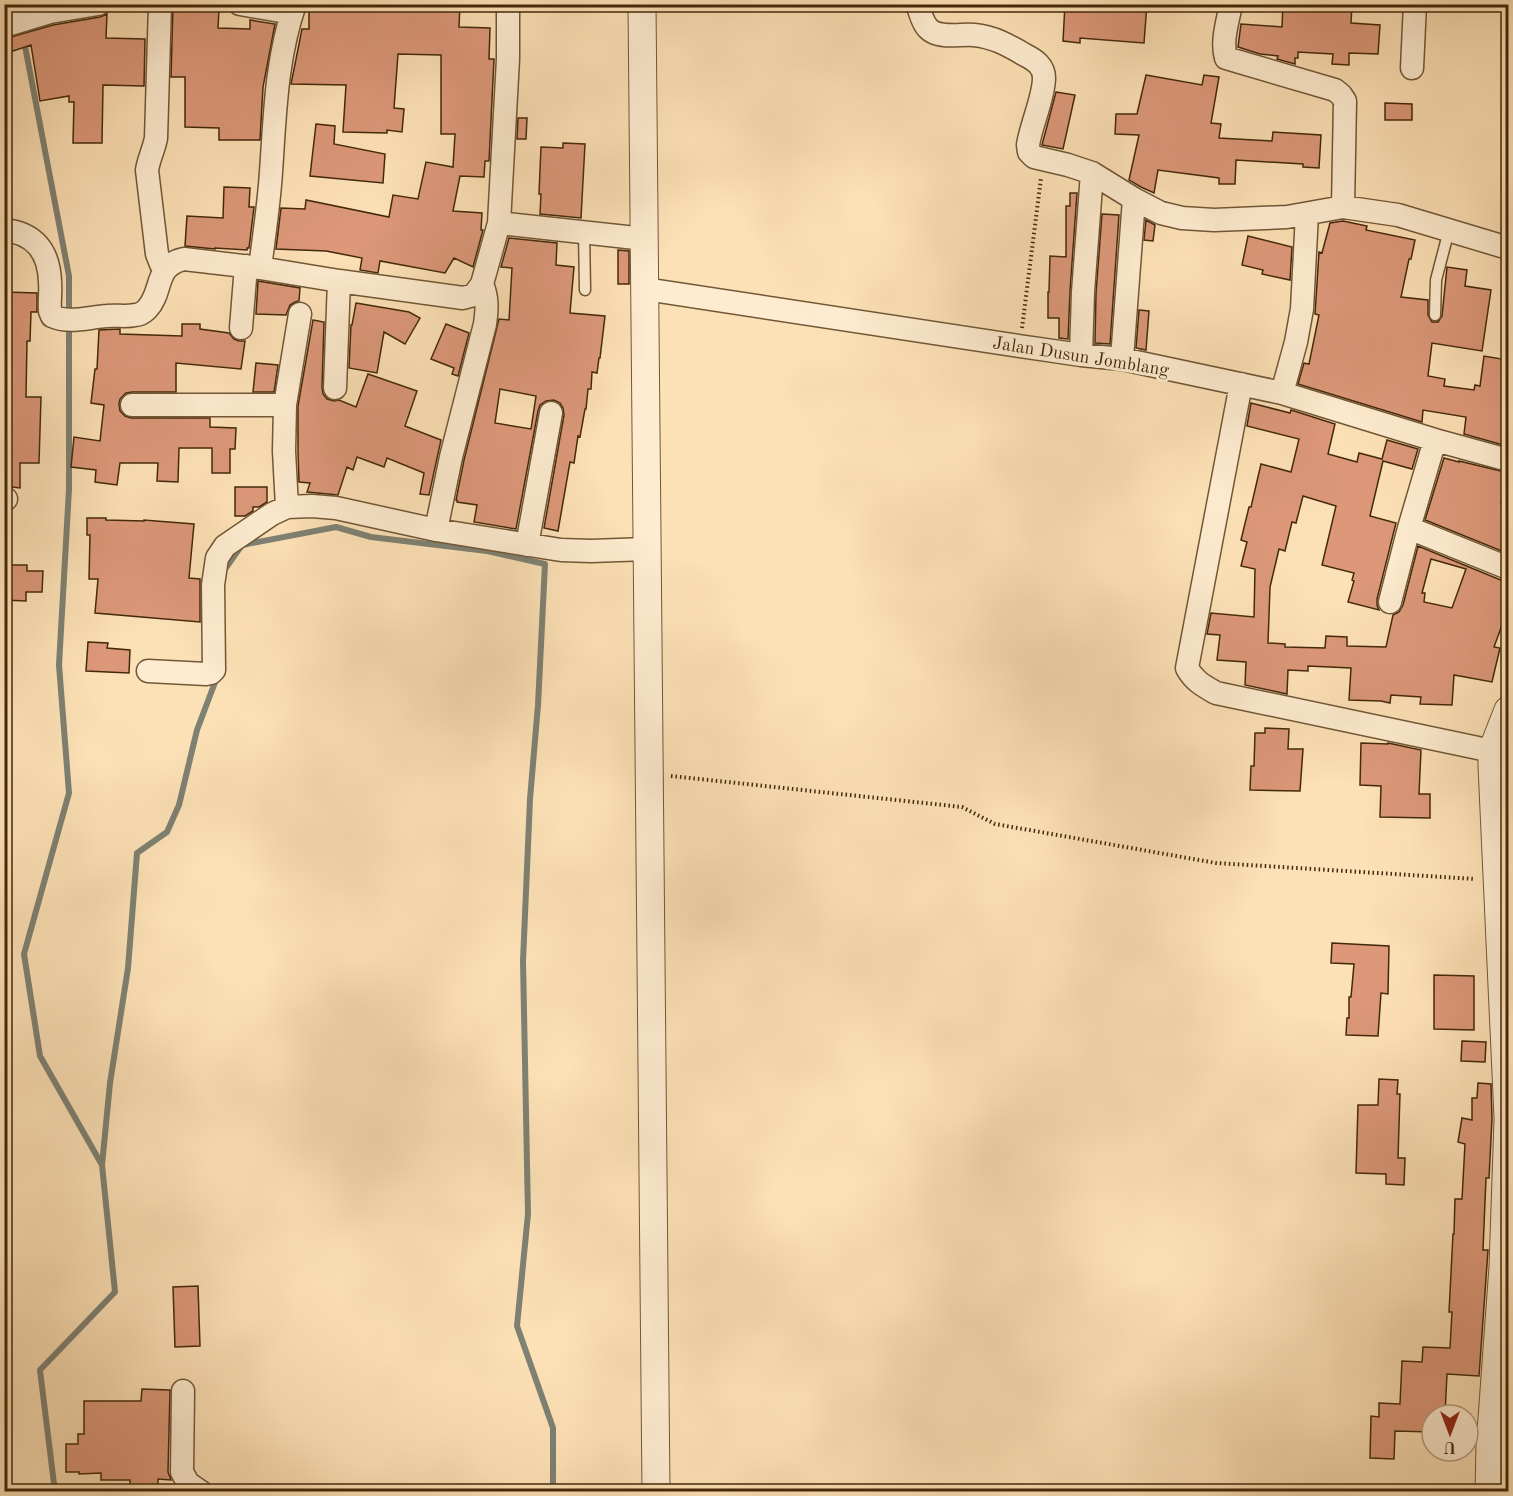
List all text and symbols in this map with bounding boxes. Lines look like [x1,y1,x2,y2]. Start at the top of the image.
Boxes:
street label: Jalan Dusun Jomblang [991,334,1171,380]
north arrow [1420,1403,1480,1463]
text: U [1443,1438,1456,1454]

